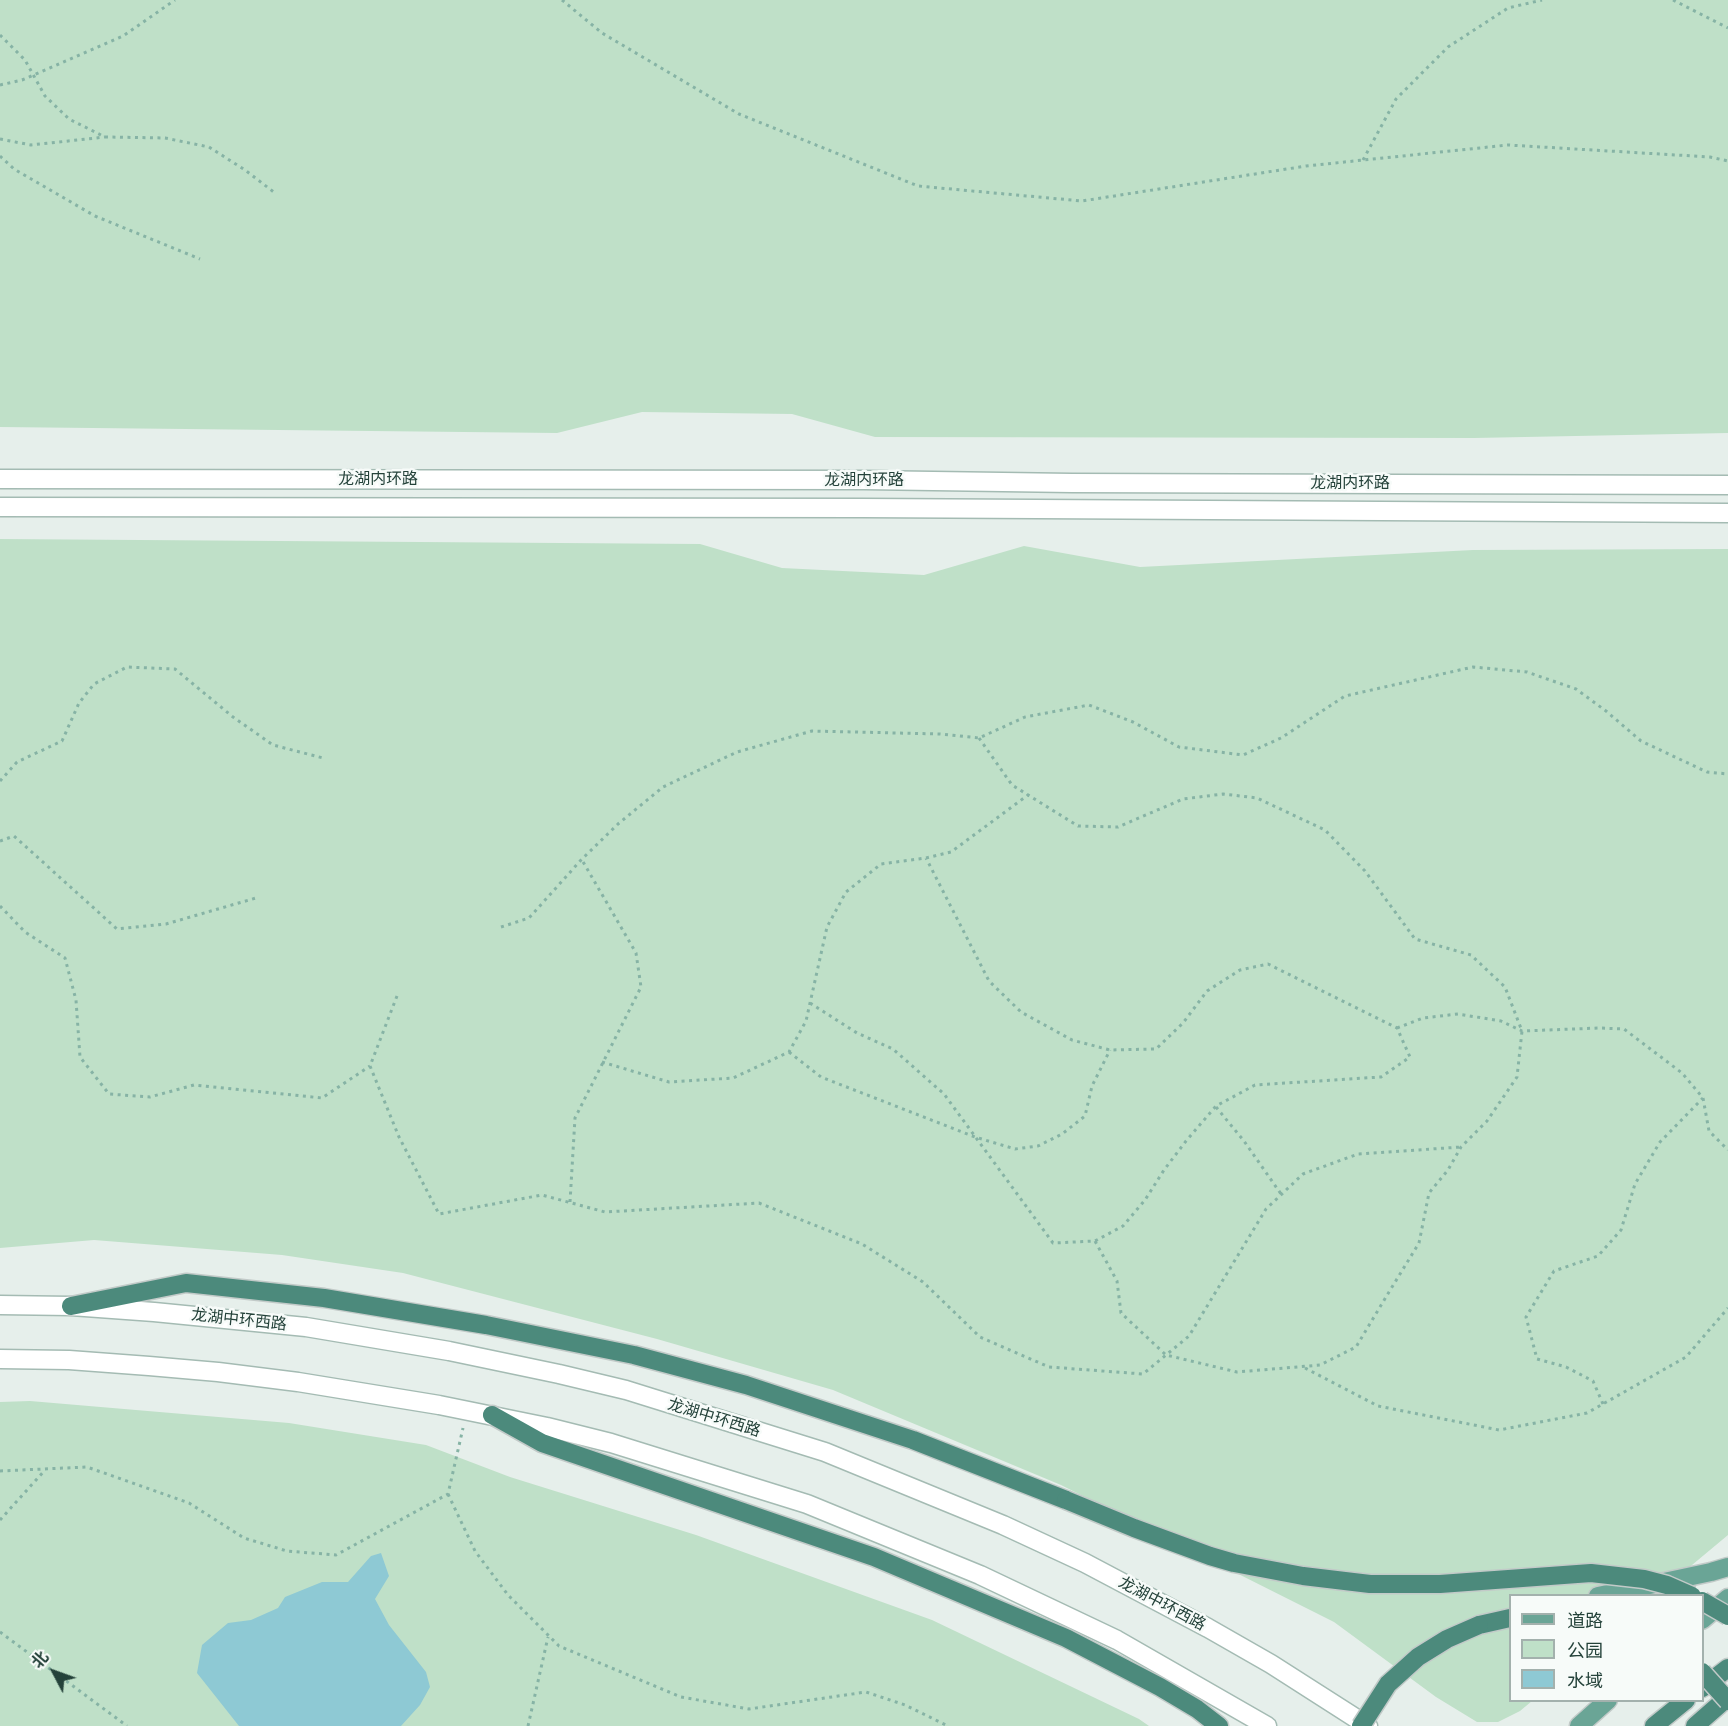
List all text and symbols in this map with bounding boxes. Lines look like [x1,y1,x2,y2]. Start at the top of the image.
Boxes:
street label: 龙湖内环路 [338,469,418,489]
street label: 龙湖内环路 [824,470,904,490]
street label: 龙湖内环路 [1310,473,1390,493]
street label: 龙湖中环西路 [190,1305,288,1335]
street label: 龙湖中环西路 [665,1395,763,1441]
street label: 龙湖中环西路 [1115,1573,1209,1635]
legend [1509,1594,1704,1702]
text: 道路 [1567,1610,1603,1632]
text: 公园 [1567,1640,1603,1662]
north arrow [24,1642,84,1702]
text: 北 [28,1648,52,1672]
text: 水域 [1567,1670,1603,1692]

